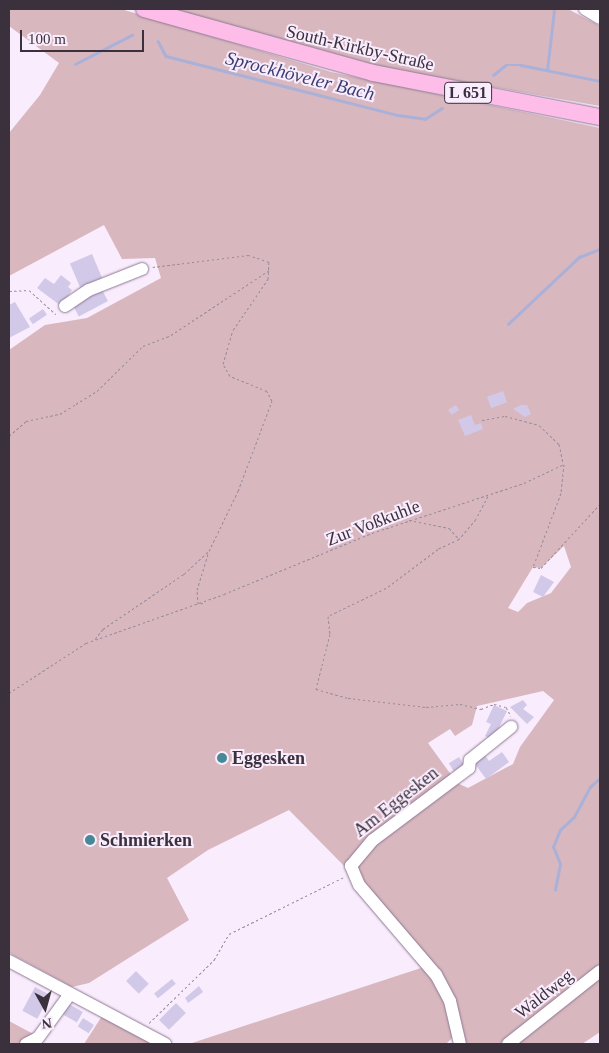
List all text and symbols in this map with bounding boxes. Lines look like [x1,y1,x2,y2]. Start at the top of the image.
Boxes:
scale bar [22,20,146,52]
street label: South-Kirkby-Straße [284,20,436,76]
text: 100 m [28,31,66,47]
water label: Sprockhöveler Bach [223,46,377,106]
road number: L 651 [443,80,493,106]
street label: Zur Voßkuhle [323,495,423,551]
place label: Eggesken [232,747,305,769]
marker: Eggesken [216,752,228,764]
street label: Am Eggesken [349,762,443,842]
place label: Schmierken [100,829,192,851]
marker: Schmierken [84,834,96,846]
street label: Waldweg [511,965,577,1023]
north arrow [20,983,70,1033]
text: N [41,1015,53,1031]

